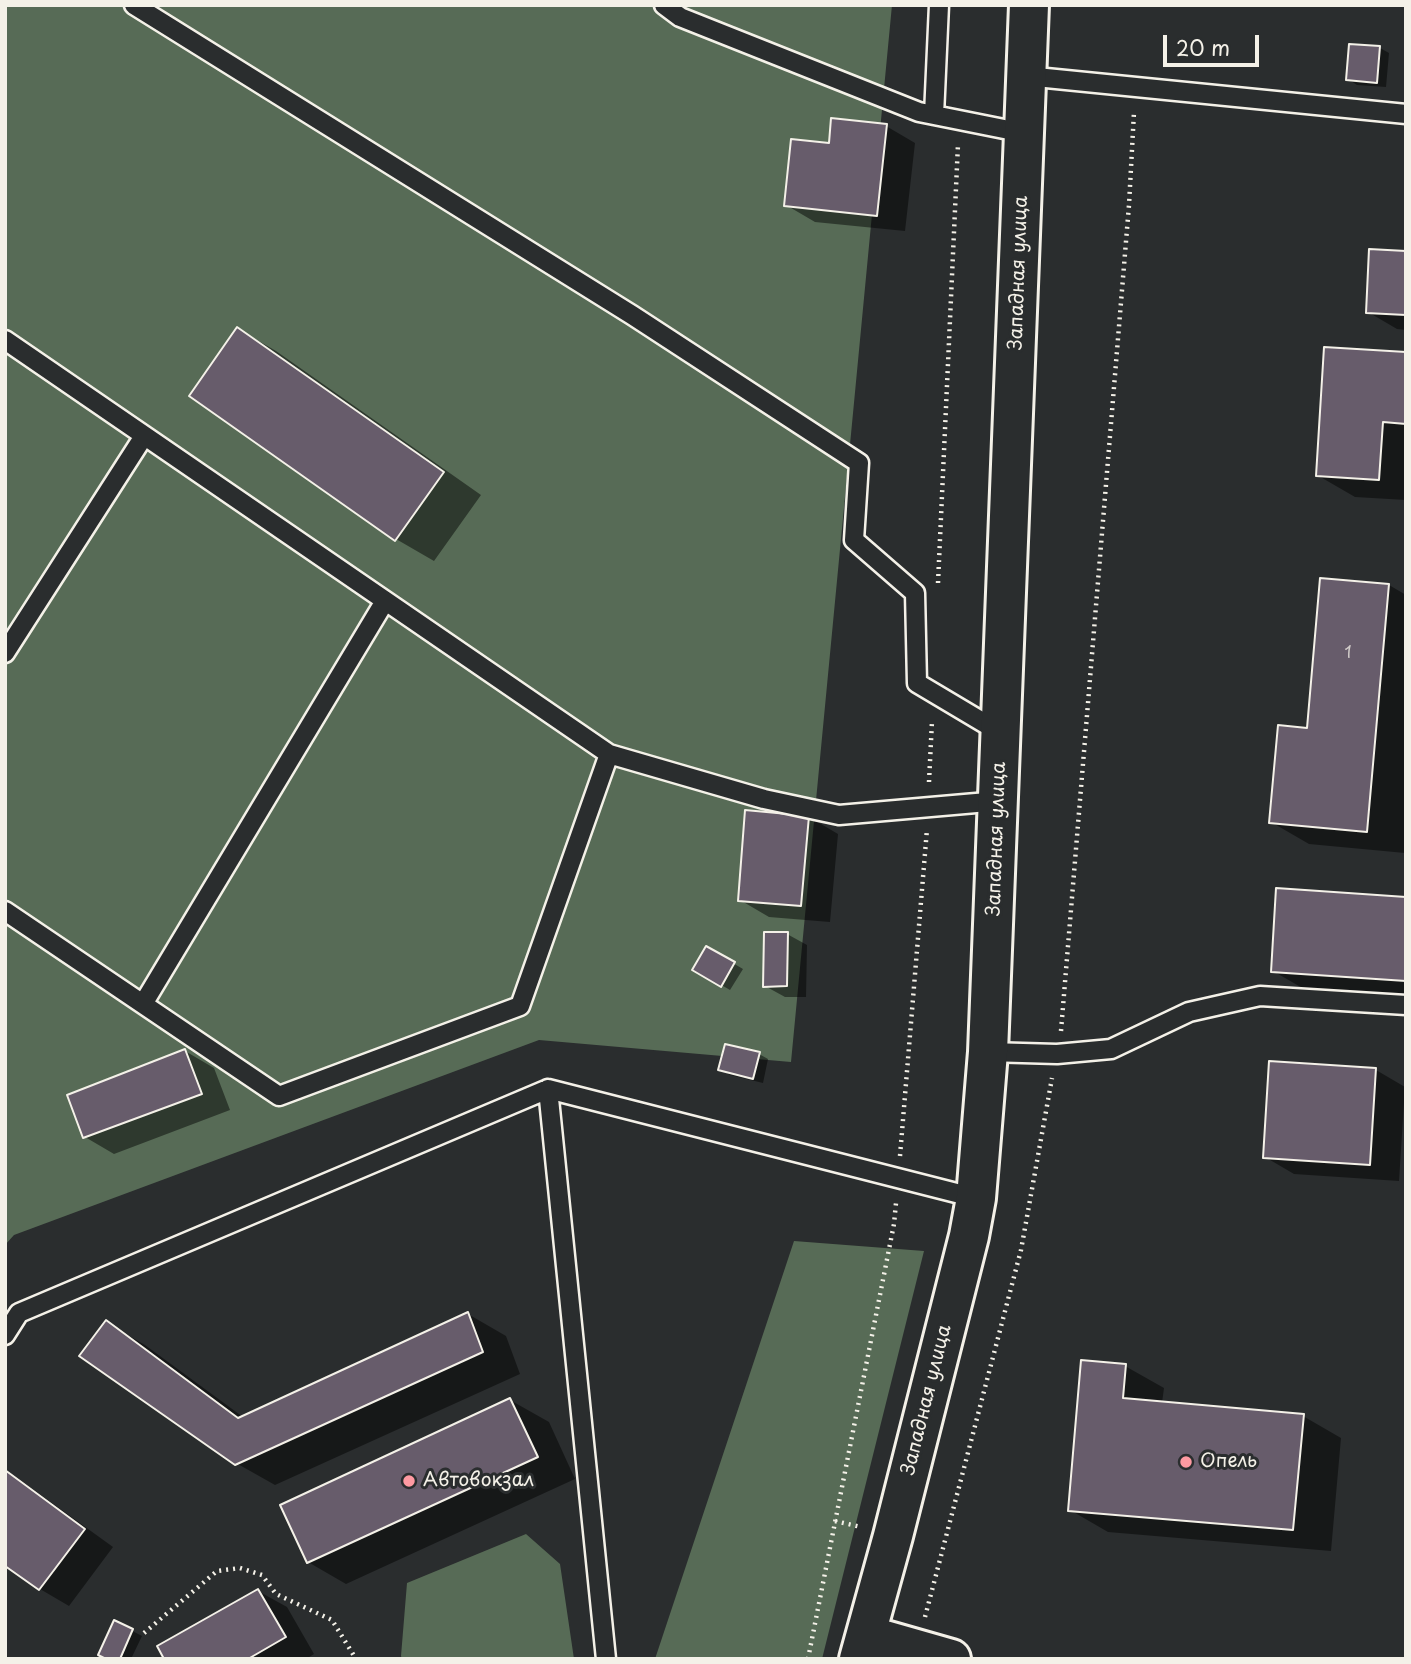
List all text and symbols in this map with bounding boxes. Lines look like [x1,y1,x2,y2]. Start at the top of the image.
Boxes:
scale bar [1166,21,1262,65]
text: 20 m [1176,31,1230,63]
street label: Западная улица [1005,196,1033,350]
house number: 1 [1344,644,1352,664]
street label: Западная улица [983,762,1011,916]
street label: Западная улица [897,1322,957,1478]
place label: Опель [1200,1451,1257,1473]
marker: Опель [1178,1454,1194,1470]
place label: Автовокзал [423,1470,534,1492]
marker: Автовокзал [401,1473,417,1489]

